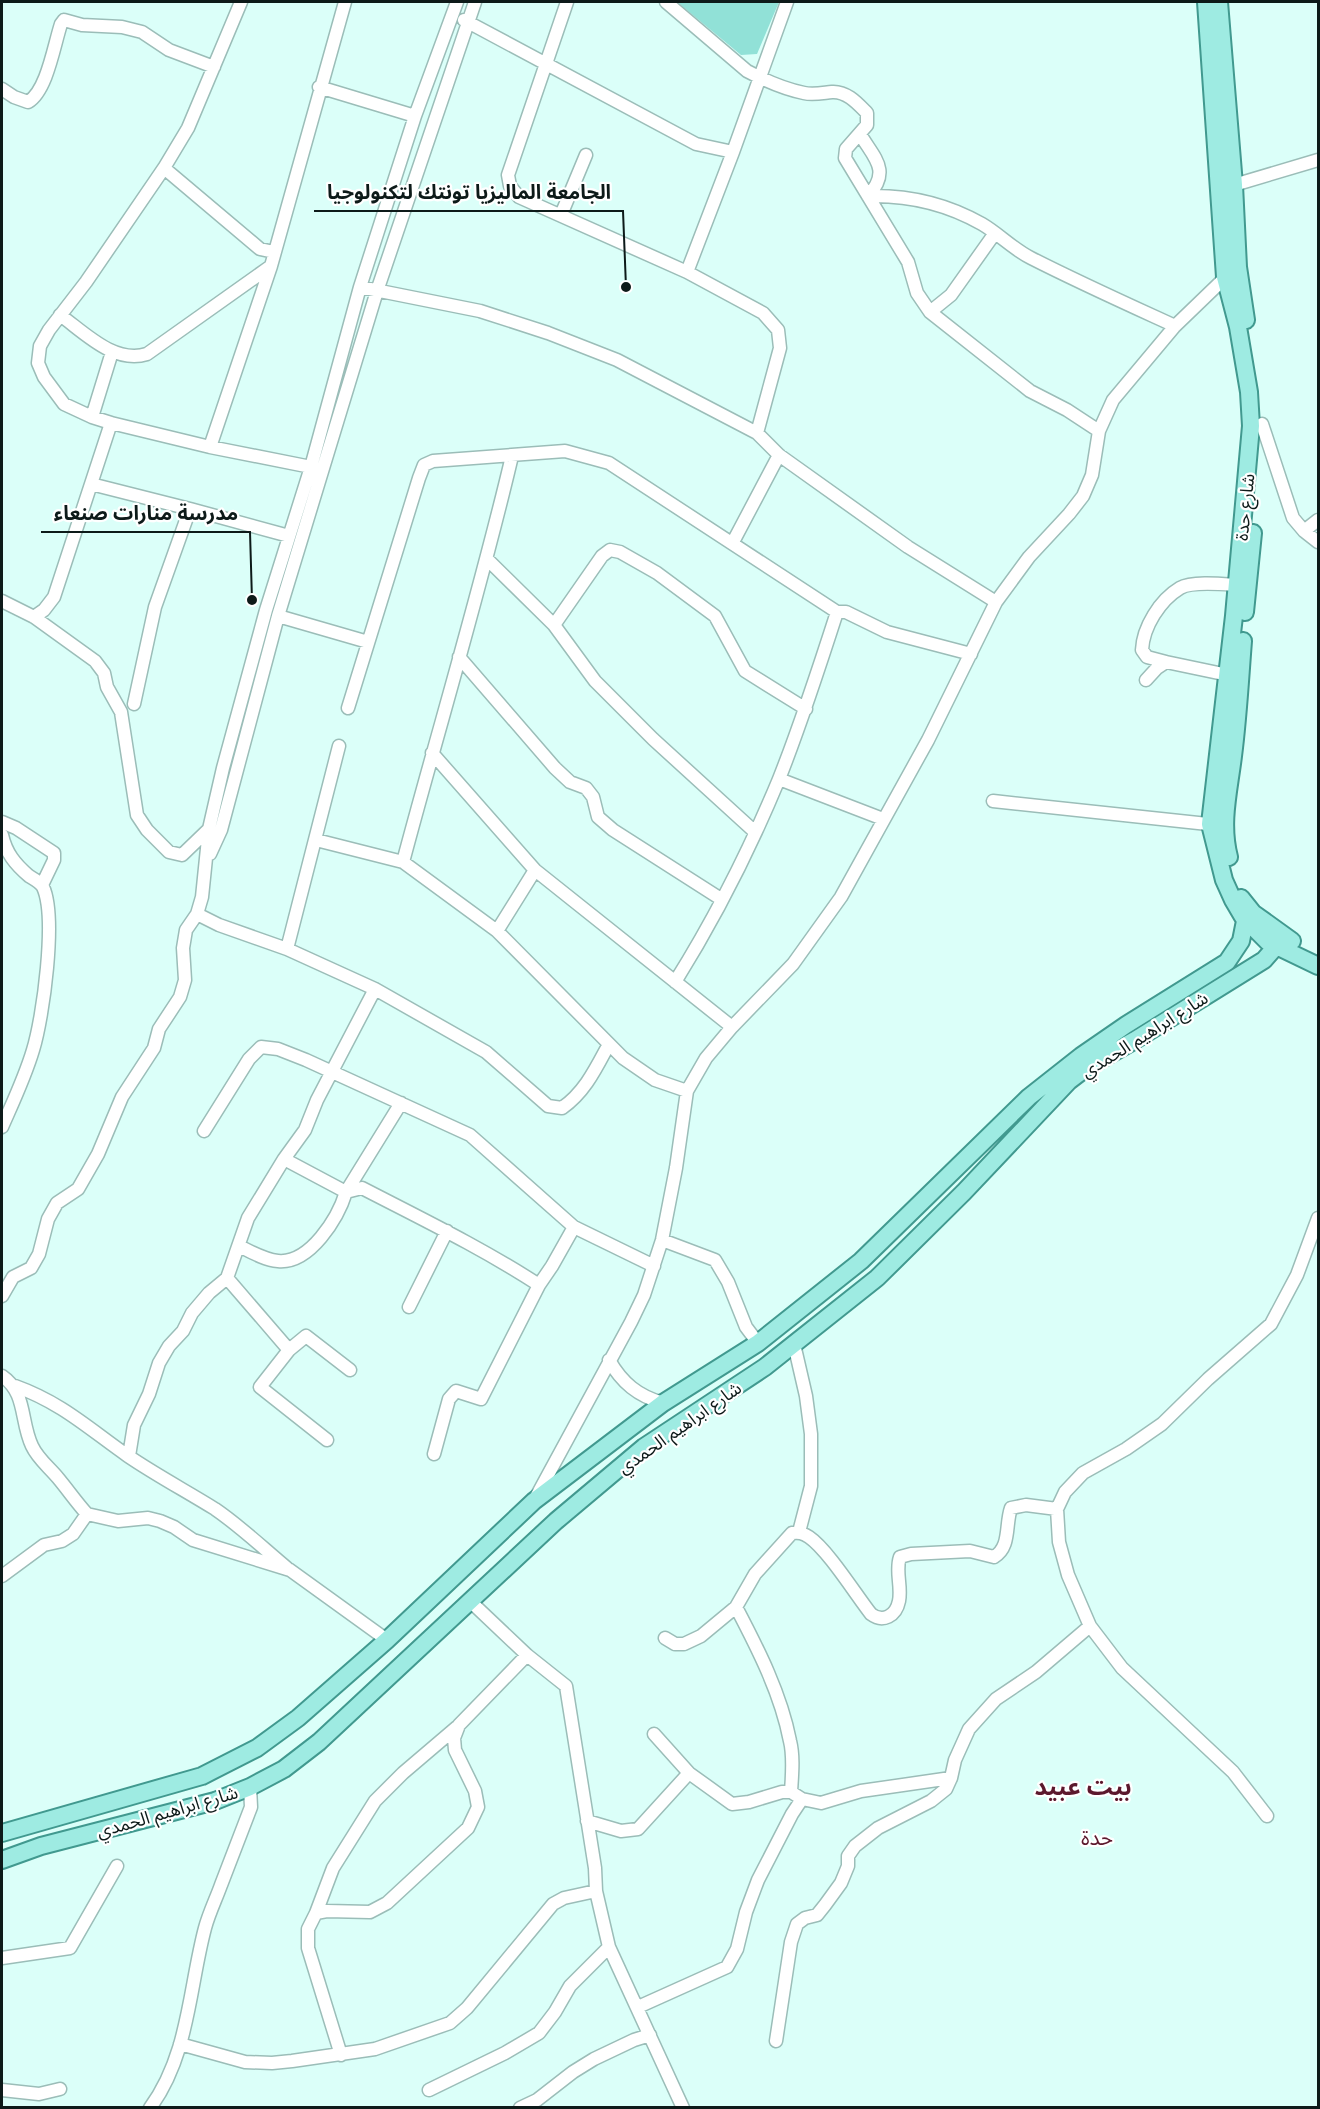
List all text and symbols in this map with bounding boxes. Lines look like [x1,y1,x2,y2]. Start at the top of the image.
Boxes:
callout: الجامعة الماليزيا تونتك لتكنولوجيا [314,173,623,211]
text: الجامعة الماليزيا تونتك لتكنولوجيا [327,178,611,205]
street label: شارع حدة [1229,472,1262,542]
callout: مدرسة منارات صنعاء [41,494,250,532]
text: مدرسة منارات صنعاء [54,499,238,526]
street label: شارع ابراهيم الحمدي [1076,985,1214,1085]
street label: شارع ابراهيم الحمدي [612,1375,747,1481]
district label: بيت عبيد [1034,1769,1132,1802]
street label: شارع ابراهيم الحمدي [94,1779,241,1846]
district label: حدة [1081,1823,1113,1851]

